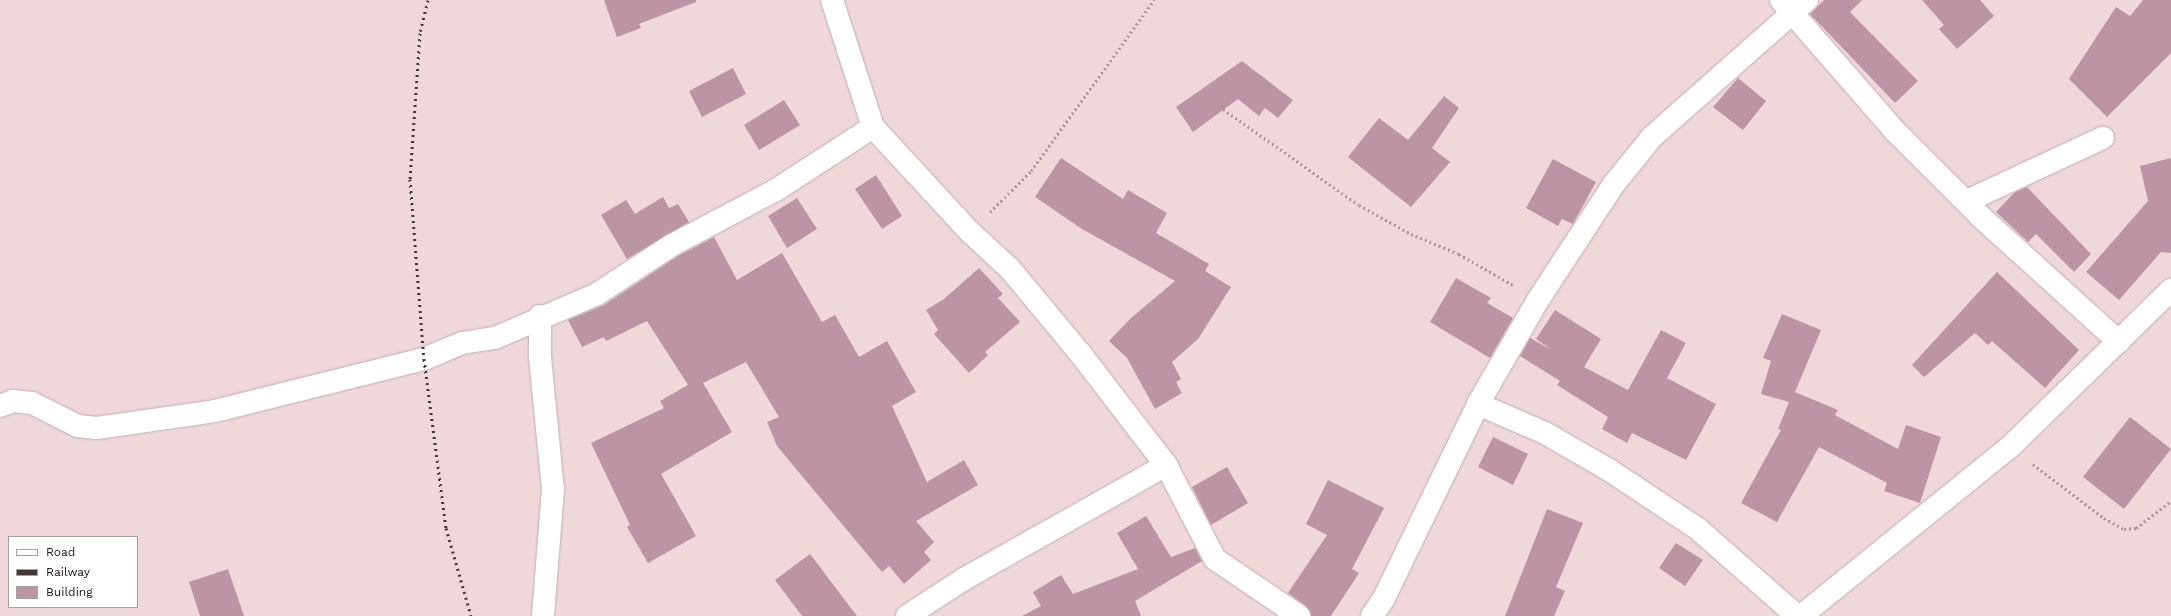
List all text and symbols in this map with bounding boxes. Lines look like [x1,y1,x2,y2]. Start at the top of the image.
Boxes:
legend [8,536,138,608]
text: Road [46,545,75,559]
text: Railway [46,565,90,579]
text: Building [46,585,93,599]

